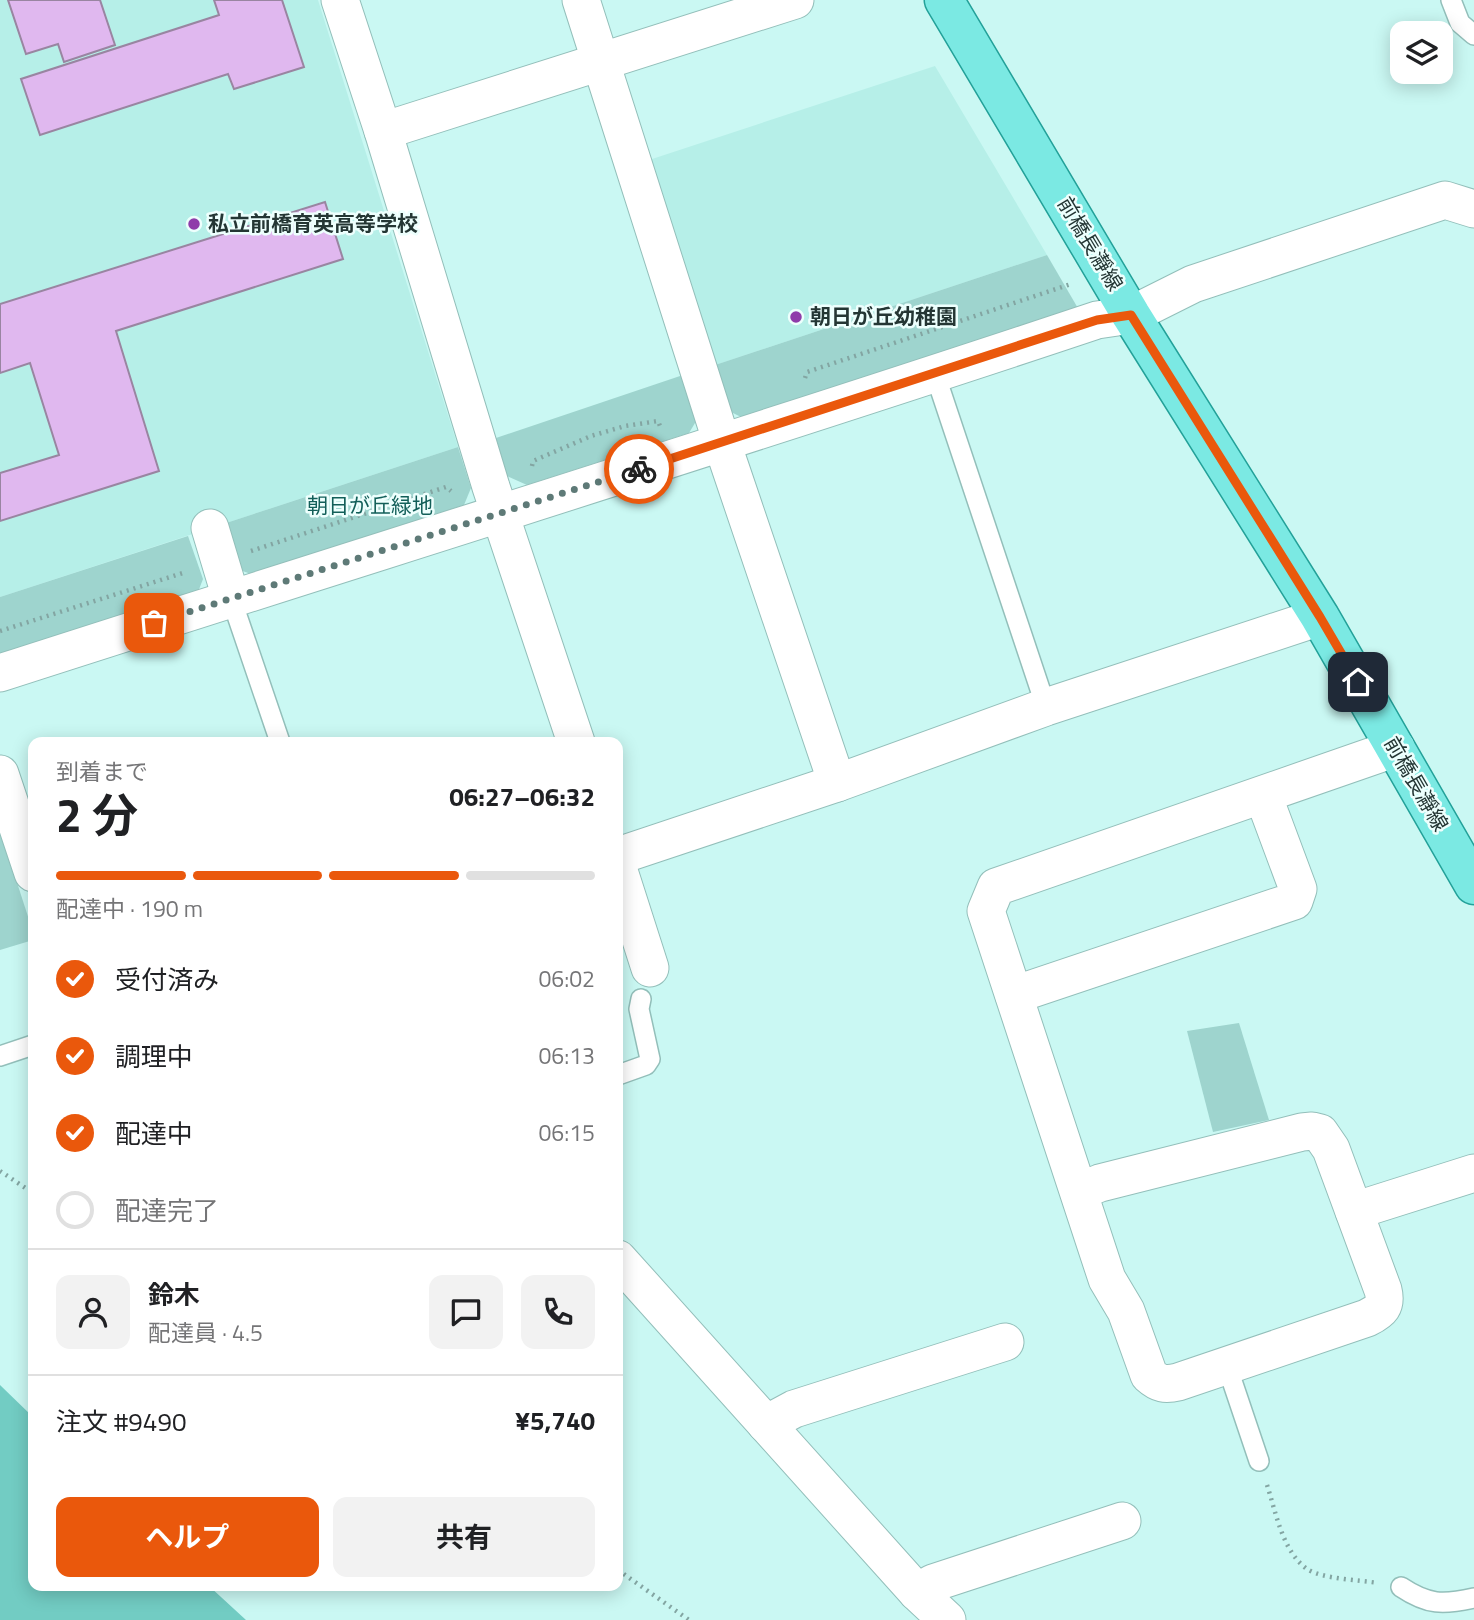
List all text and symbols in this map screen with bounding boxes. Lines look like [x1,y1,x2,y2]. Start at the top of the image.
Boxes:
map controls [1390,21,1453,84]
button: layers [1390,21,1453,84]
street label: 前橋長瀞線 [1050,190,1132,297]
place label: 私立前橋育英高等学校 [208,207,418,239]
marker: 私立前橋育英高等学校 [186,216,202,232]
place label: 朝日が丘幼稚園 [810,300,957,332]
marker: 朝日が丘幼稚園 [788,309,804,325]
courier [604,434,674,504]
icon: bike [620,450,658,488]
park label: 朝日が丘緑地 [307,489,433,521]
pin [124,593,184,653]
icon: bag [135,604,173,642]
pin [1328,652,1388,712]
icon: home [1339,663,1377,701]
street label: 前橋長瀞線 [1377,730,1457,837]
text: 到着まで [56,754,148,789]
text: 06:27–06:32 [449,777,595,816]
text: 2 分 [56,780,138,850]
text: 配達中 · 190 m [56,891,203,926]
icon: check [56,960,94,998]
text: 受付済み [115,960,219,999]
text: 06:02 [538,961,595,996]
icon: check [56,1037,94,1075]
text: 調理中 [115,1037,193,1076]
text: 06:13 [538,1038,595,1073]
icon: check [56,1114,94,1152]
text: 配達中 [115,1114,193,1153]
text: 06:15 [538,1115,595,1150]
text: 配達完了 [115,1191,219,1230]
button: person [56,1275,130,1349]
text: 鈴木 [148,1275,200,1314]
button: chat [429,1275,503,1349]
button: phone [521,1275,595,1349]
text: 配達員 · 4.5 [148,1315,263,1350]
text: ¥5,740 [515,1401,595,1440]
text: 注文 #9490 [56,1402,187,1441]
button: ヘルプ [56,1497,319,1577]
button: 共有 [333,1497,595,1577]

